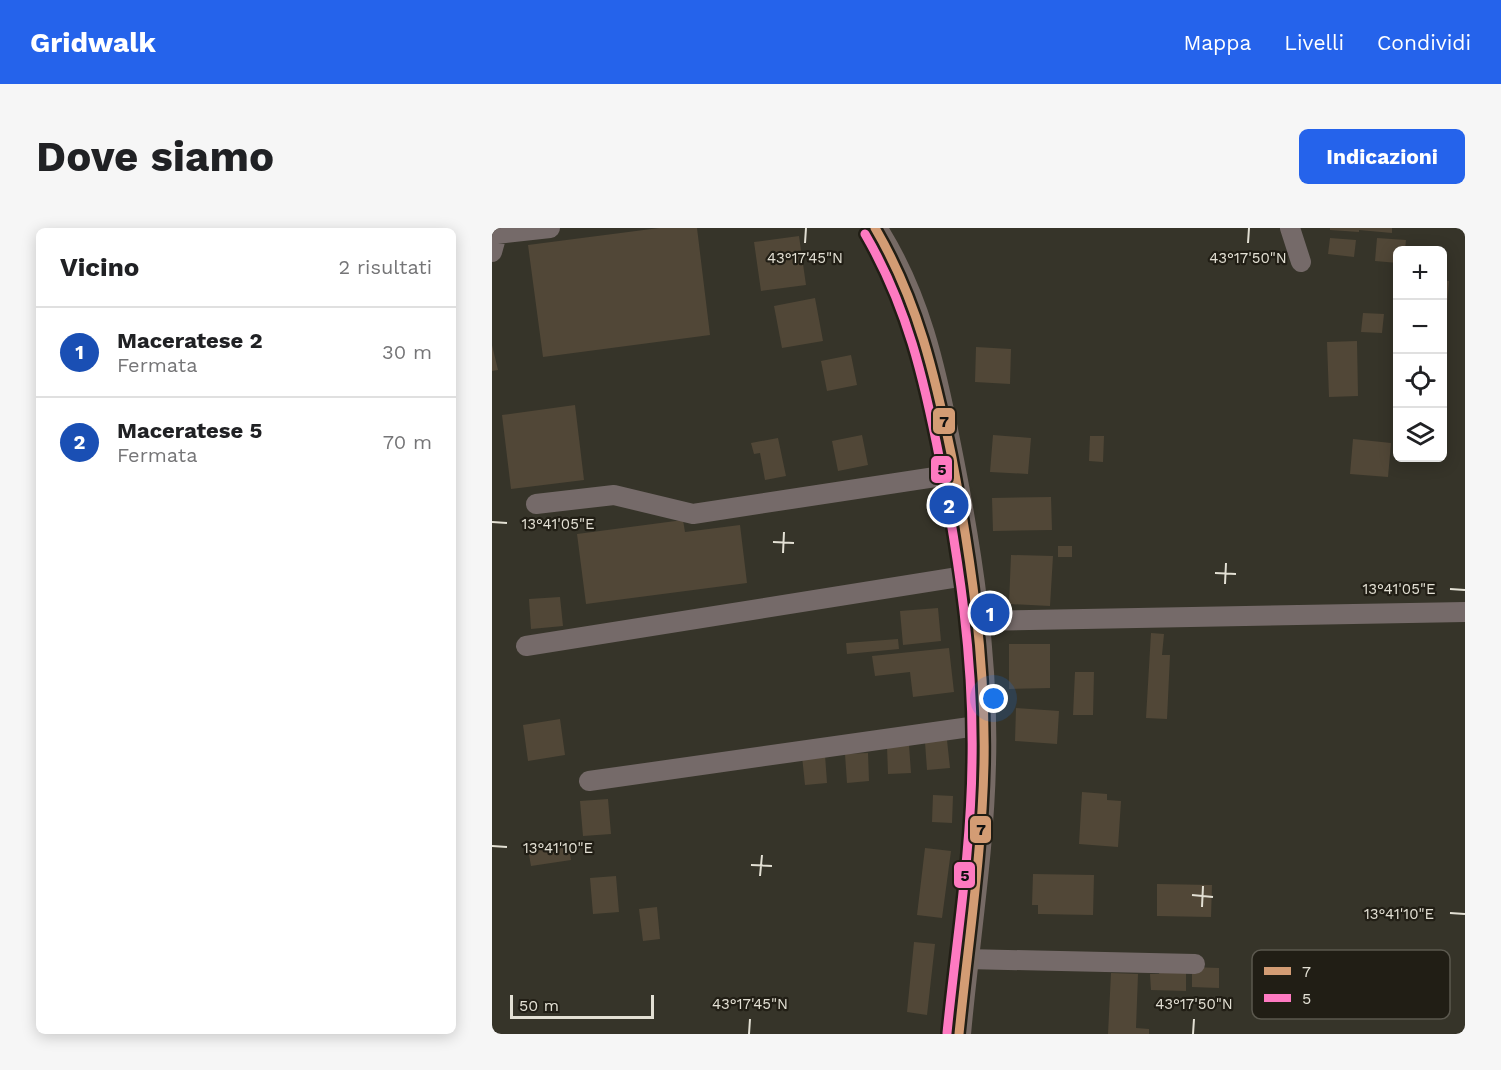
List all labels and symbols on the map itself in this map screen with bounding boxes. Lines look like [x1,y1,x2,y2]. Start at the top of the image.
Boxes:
text: 43°17'45"N [767,249,843,267]
text: 43°17'50"N [1209,249,1287,267]
line badge: 7 [932,407,956,435]
text: 7 [939,412,949,431]
line badge: 5 [930,455,953,484]
text: 5 [937,460,947,479]
pin: 2 [930,482,968,528]
text: 13°41'05"E [521,515,595,533]
text: 13°41'05"E [1362,580,1436,598]
pin: 1 [970,590,1010,636]
your location [979,684,1008,713]
line badge: 7 [969,815,992,844]
text: 7 [976,820,986,839]
text: 13°41'10"E [523,839,593,857]
line badge: 5 [953,861,976,889]
text: 5 [960,866,970,885]
text: 13°41'10"E [1364,905,1434,923]
legend [1252,950,1450,1019]
text: 7 [1302,962,1311,981]
text: 5 [1302,989,1311,1008]
scale bar [510,992,654,1020]
text: 43°17'45"N [712,995,788,1013]
text: 43°17'50"N [1155,995,1233,1013]

